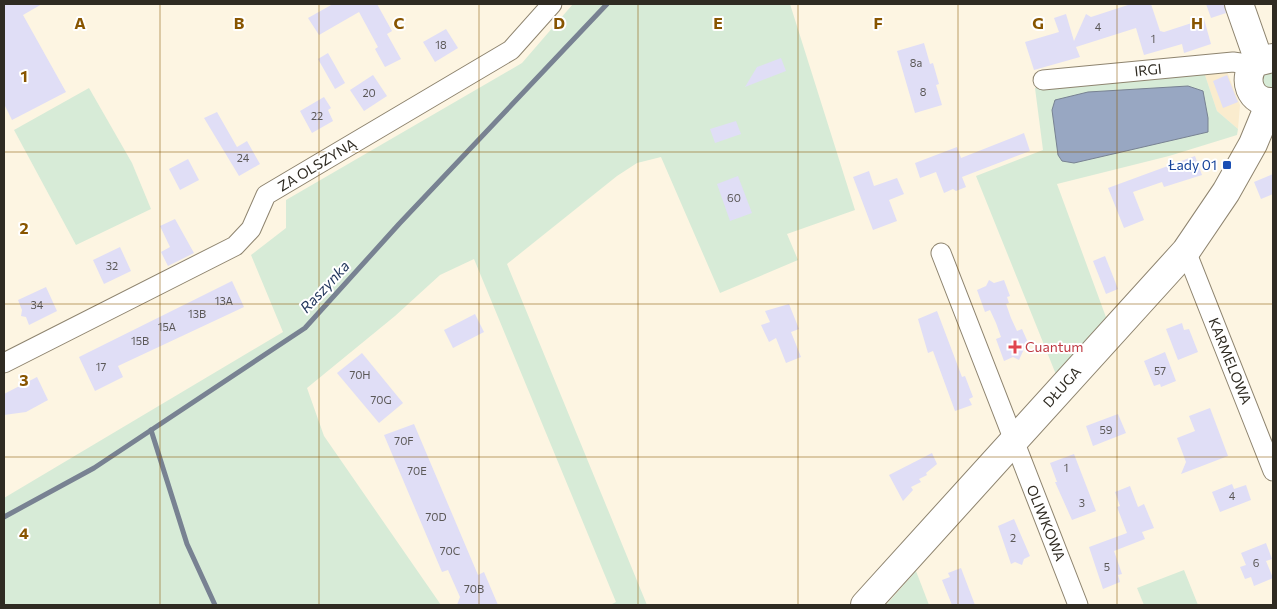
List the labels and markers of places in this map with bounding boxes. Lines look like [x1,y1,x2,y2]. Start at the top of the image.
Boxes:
place label: Łady 01 [1167,156,1217,173]
marker: Łady 01 [1221,159,1233,171]
place label: Cuantum [1025,338,1084,355]
marker: Cuantum [1009,341,1021,353]

